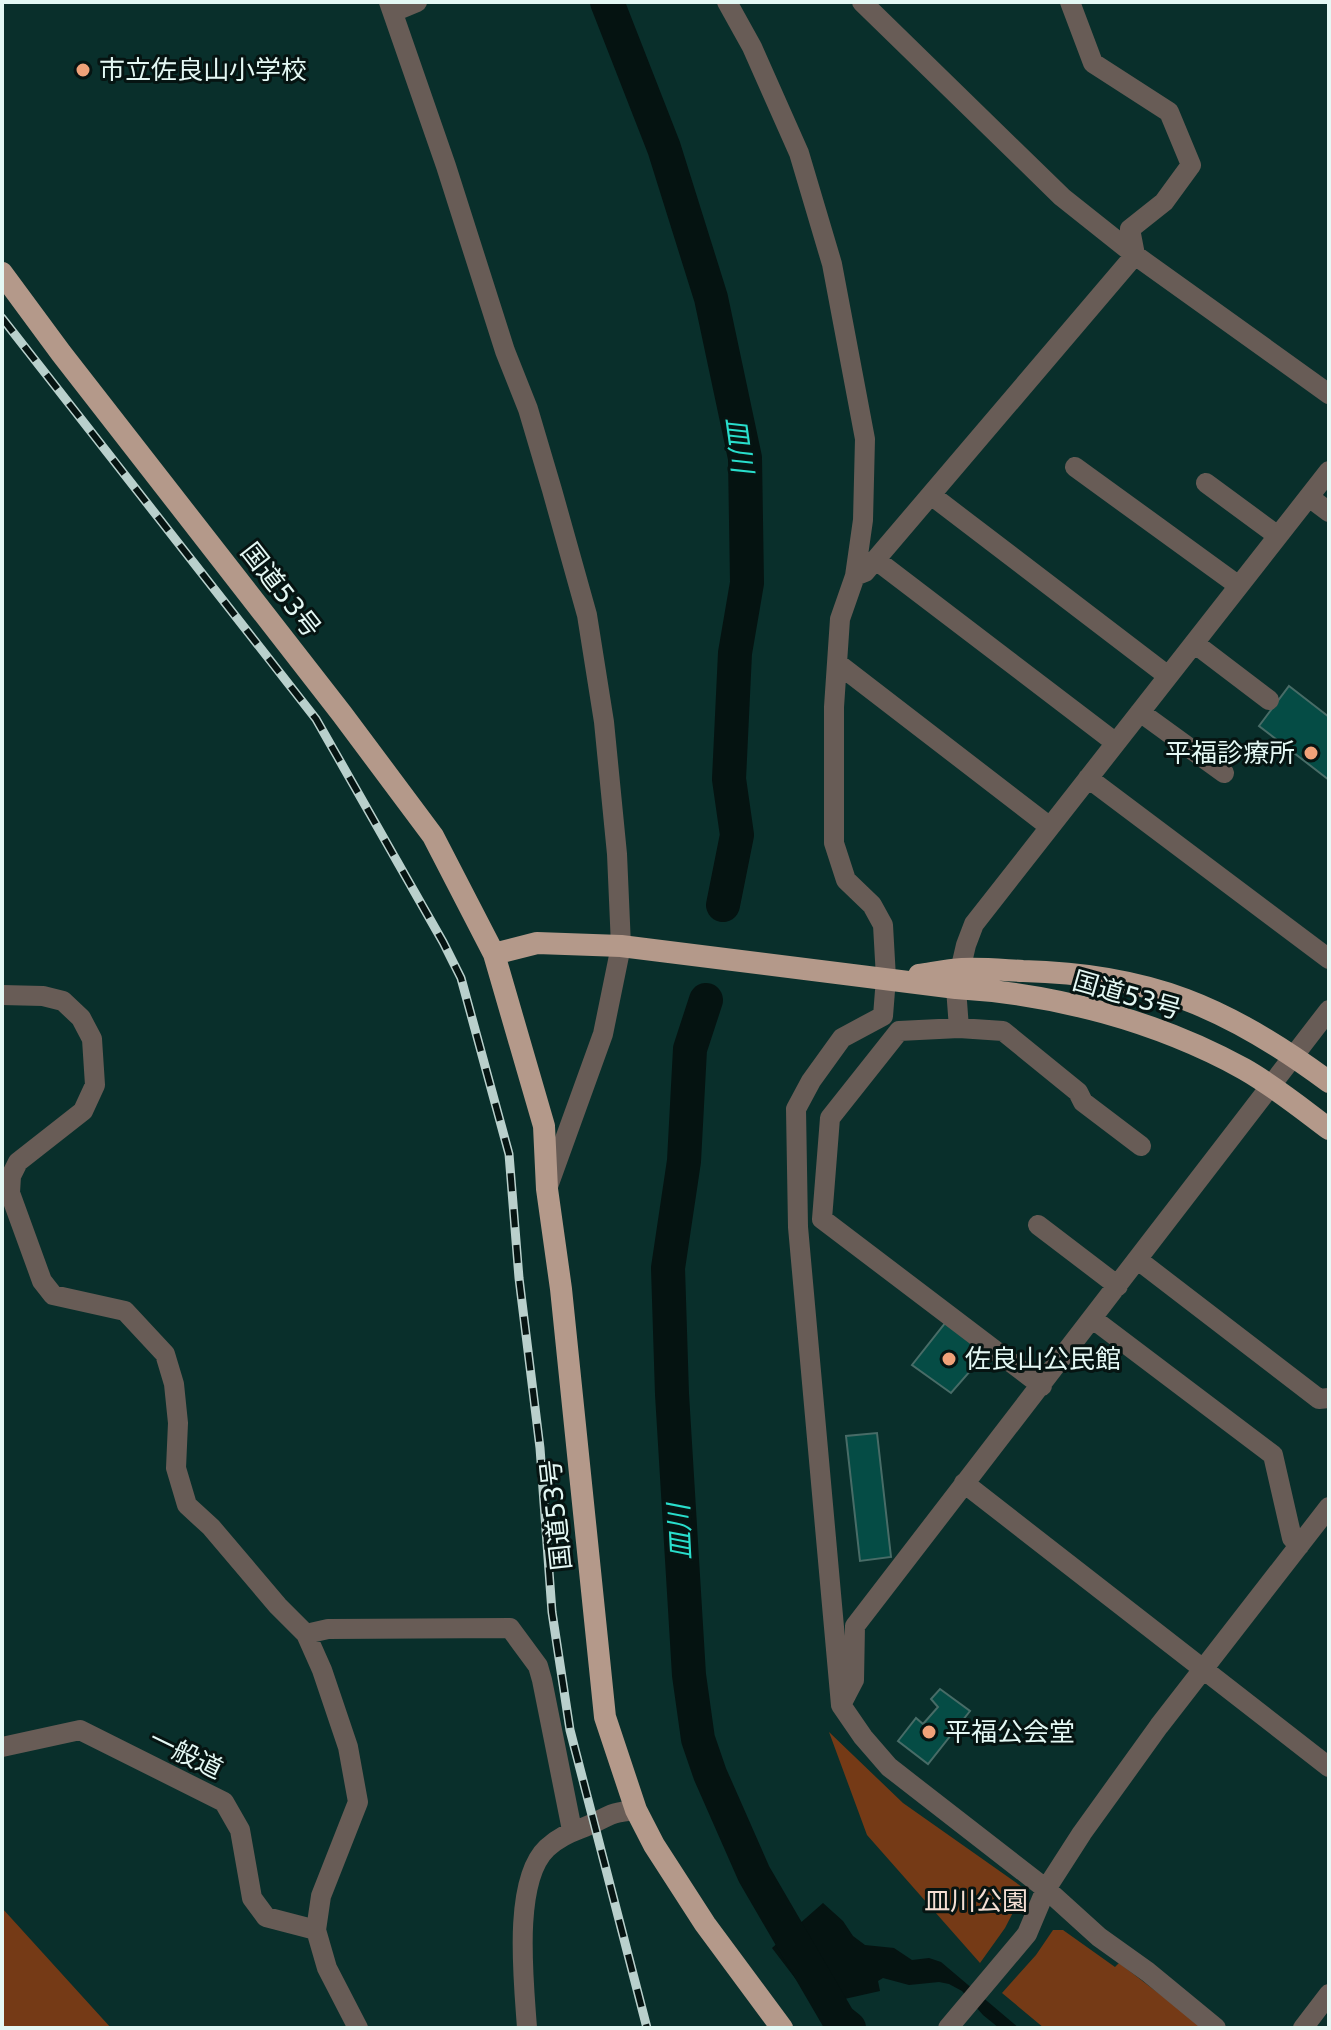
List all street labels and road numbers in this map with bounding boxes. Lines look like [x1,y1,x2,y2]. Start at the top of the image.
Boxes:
street label: 国道53号 [235,537,327,643]
street label: 国道53号 [1069,965,1185,1025]
street label: 国道53号 [535,1458,577,1572]
street label: 一般道 [144,1723,228,1785]

